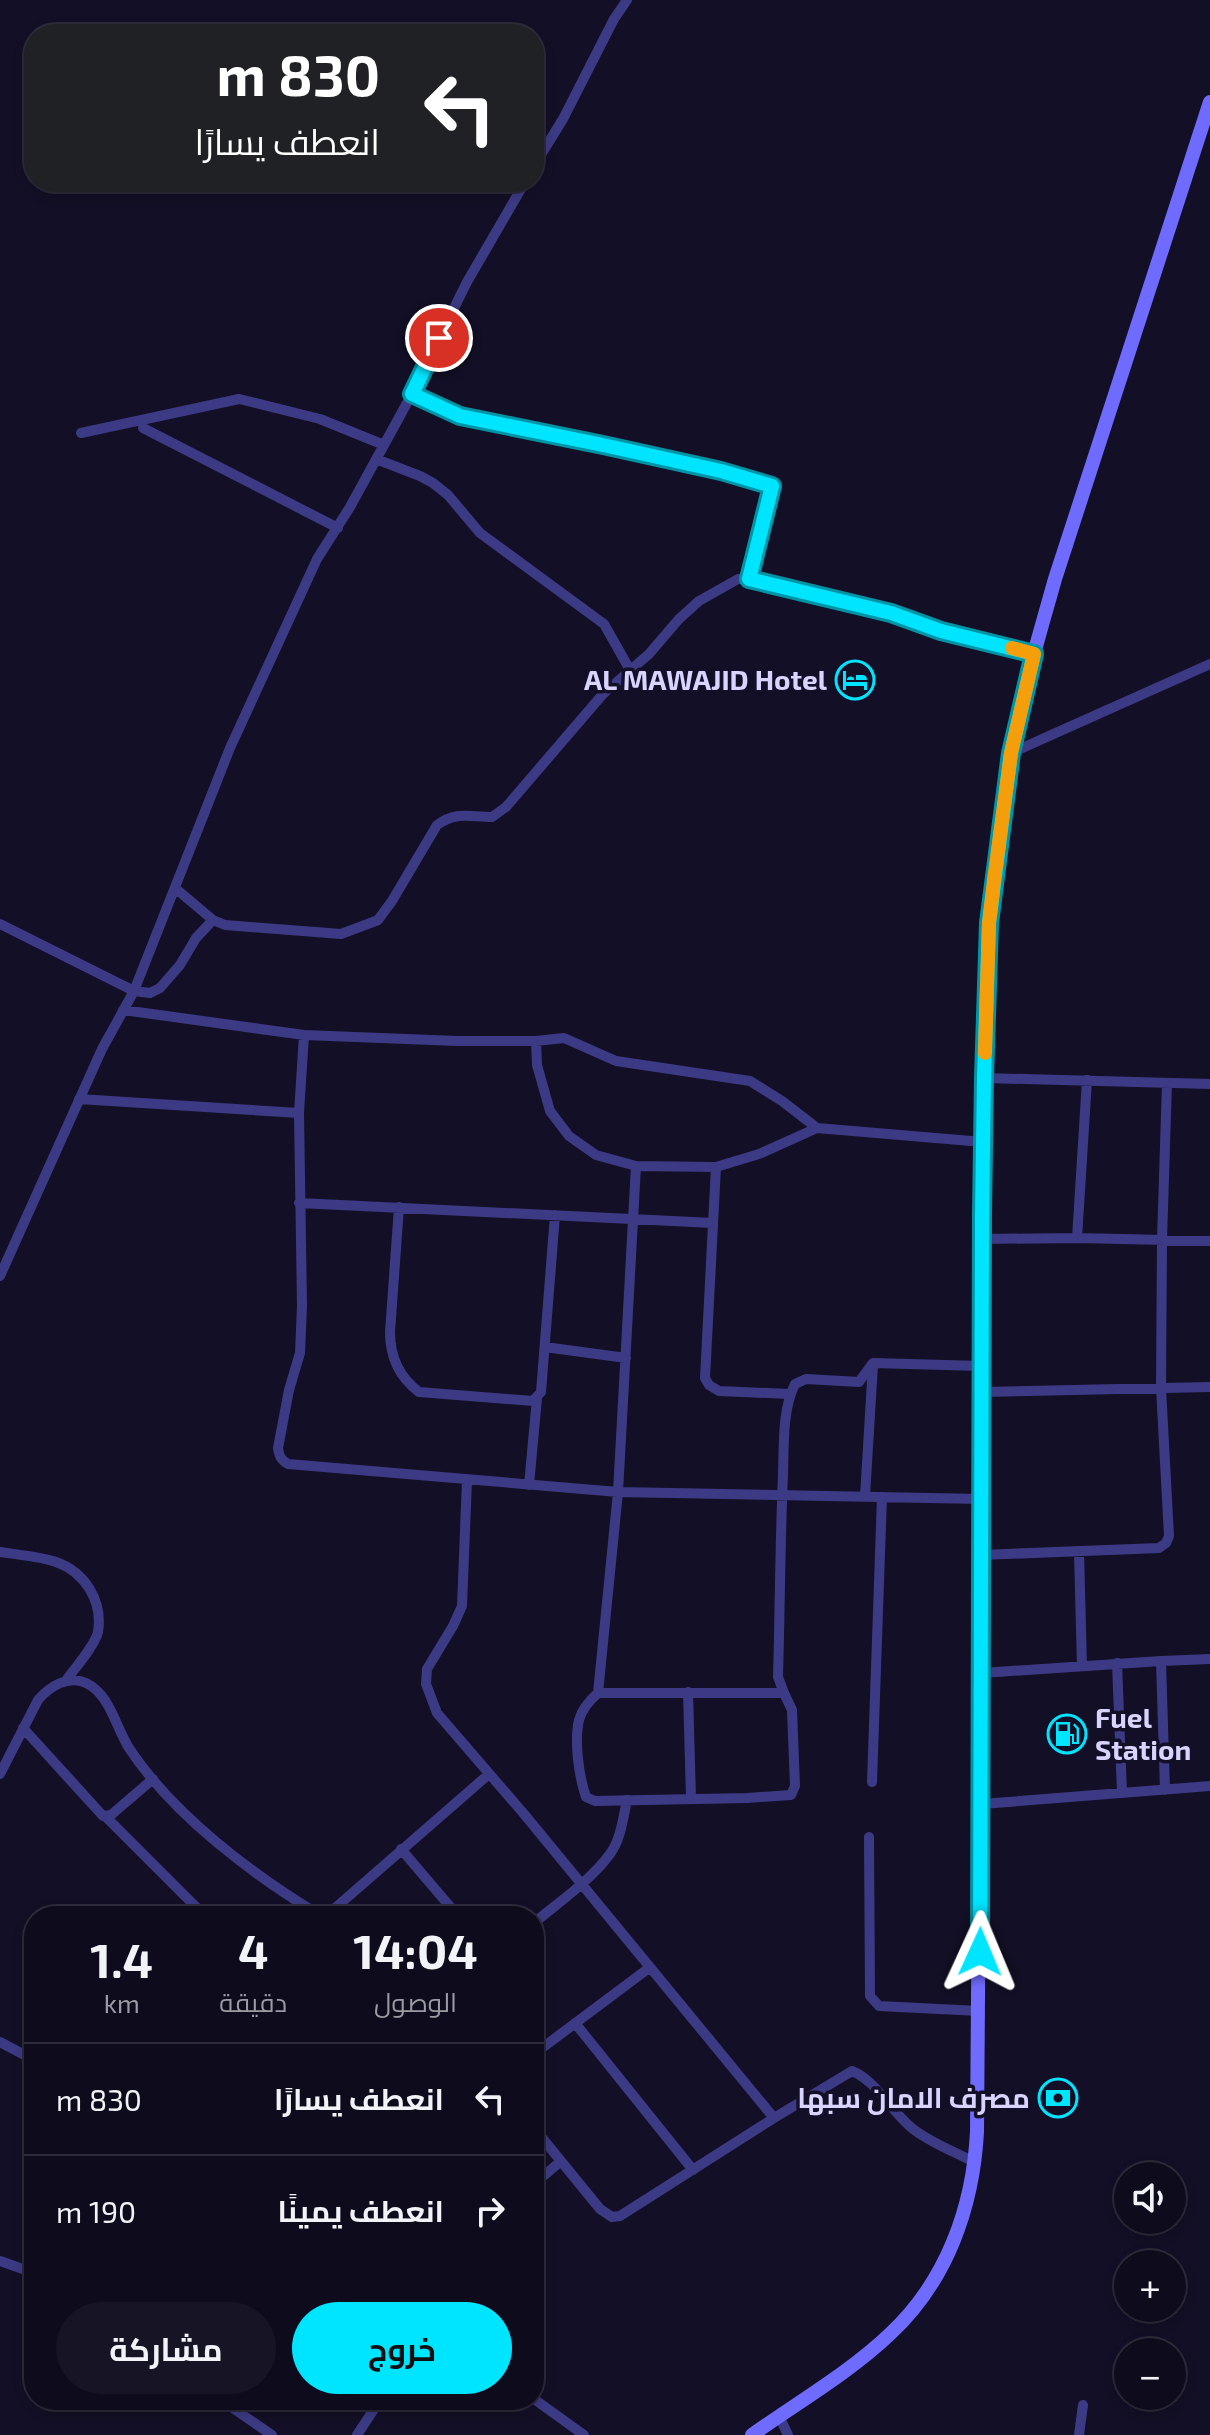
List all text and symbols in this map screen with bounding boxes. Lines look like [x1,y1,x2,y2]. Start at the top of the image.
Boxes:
text: 830 m [217,40,380,107]
icon: left [408,56,512,160]
text: انعطف يسارًا [194,119,380,162]
pin [405,304,473,372]
icon: arrive [417,316,461,360]
hotel icon: AL MAWAJID Hotel [834,659,876,701]
place label: AL MAWAJID Hotel [584,662,828,696]
place label: Fuel Station [1095,1700,1191,1766]
fuel station icon: Fuel Station [1046,1713,1088,1755]
position arrow [938,1910,1022,1994]
text: 4 [238,1921,268,1979]
text: 14:04 [353,1921,478,1979]
text: 1.4 [90,1930,153,1988]
text: دقيقة [219,1986,287,2017]
text: الوصول [374,1986,457,2017]
text: km [104,1987,140,2018]
icon: left [468,2077,512,2121]
bank icon: مصرف الامان سبها [1037,2077,1079,2119]
text: انعطف يسارًا [274,2080,444,2116]
place label: مصرف الامان سبها [797,2080,1030,2116]
text: 830 m [56,2081,142,2117]
map controls [1114,2162,1186,2410]
button: sound [1114,2162,1186,2234]
icon: right [468,2189,512,2233]
text: انعطف يمينًا [278,2192,444,2228]
text: 190 m [56,2193,136,2229]
button: + [1114,2250,1186,2322]
button: مشاركة [56,2302,276,2394]
button: خروج [292,2302,512,2394]
button: − [1114,2338,1186,2410]

